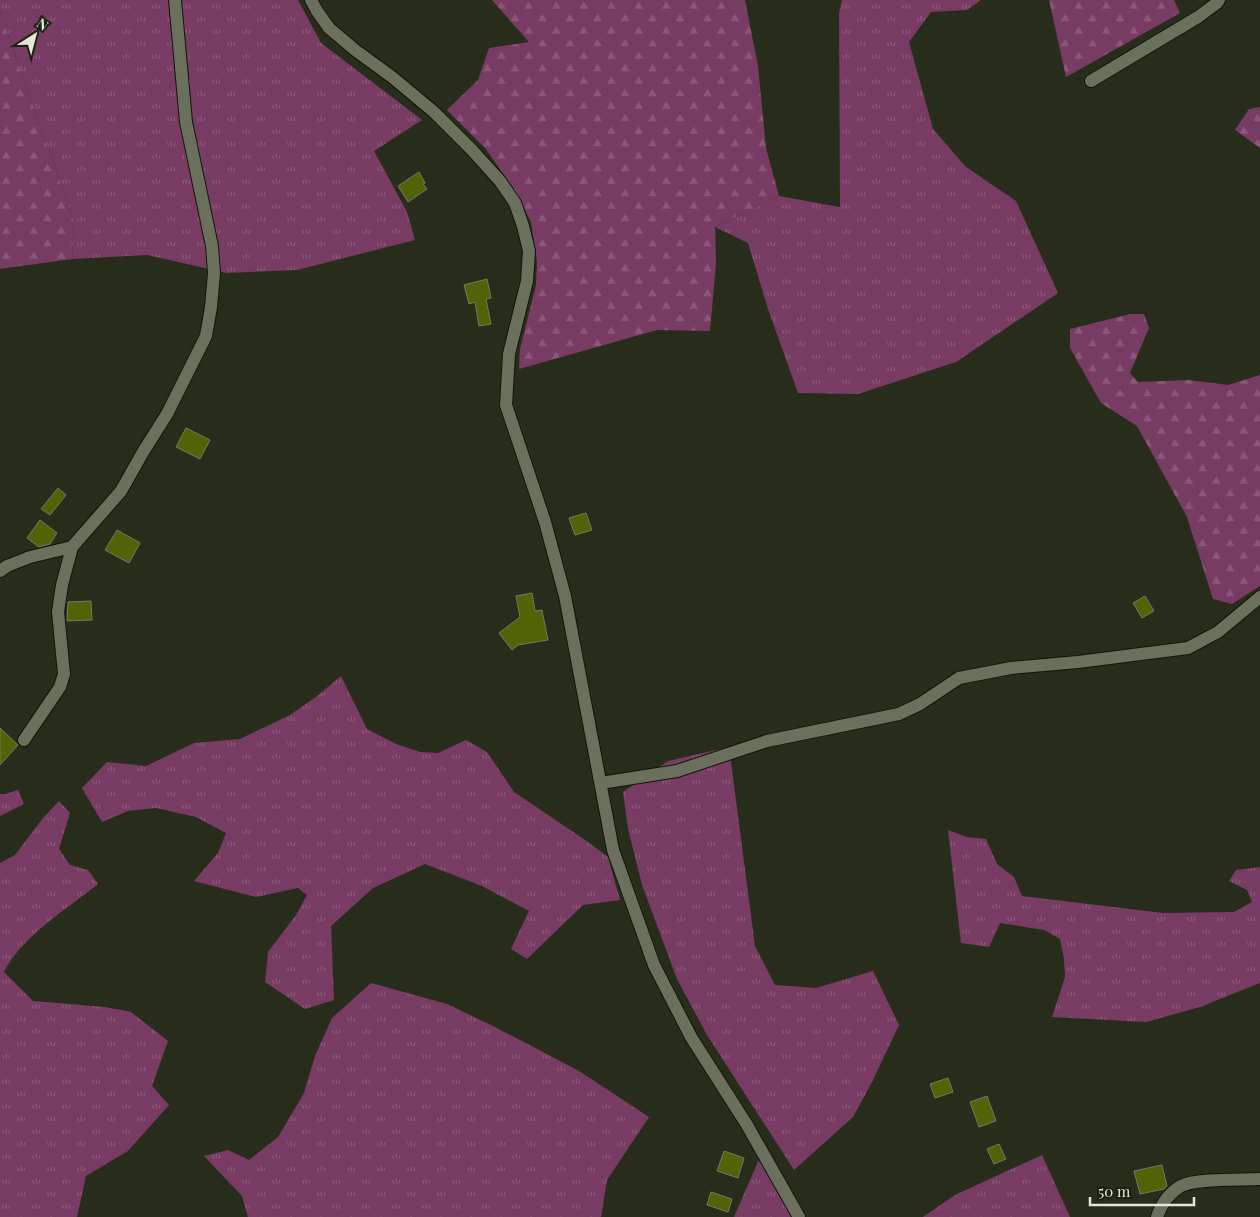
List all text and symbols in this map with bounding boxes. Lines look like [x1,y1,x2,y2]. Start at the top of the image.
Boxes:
north arrow [10,10,60,60]
text: N [33,13,53,35]
scale bar [1090,1174,1194,1206]
text: 50 m [1098,1181,1131,1201]

